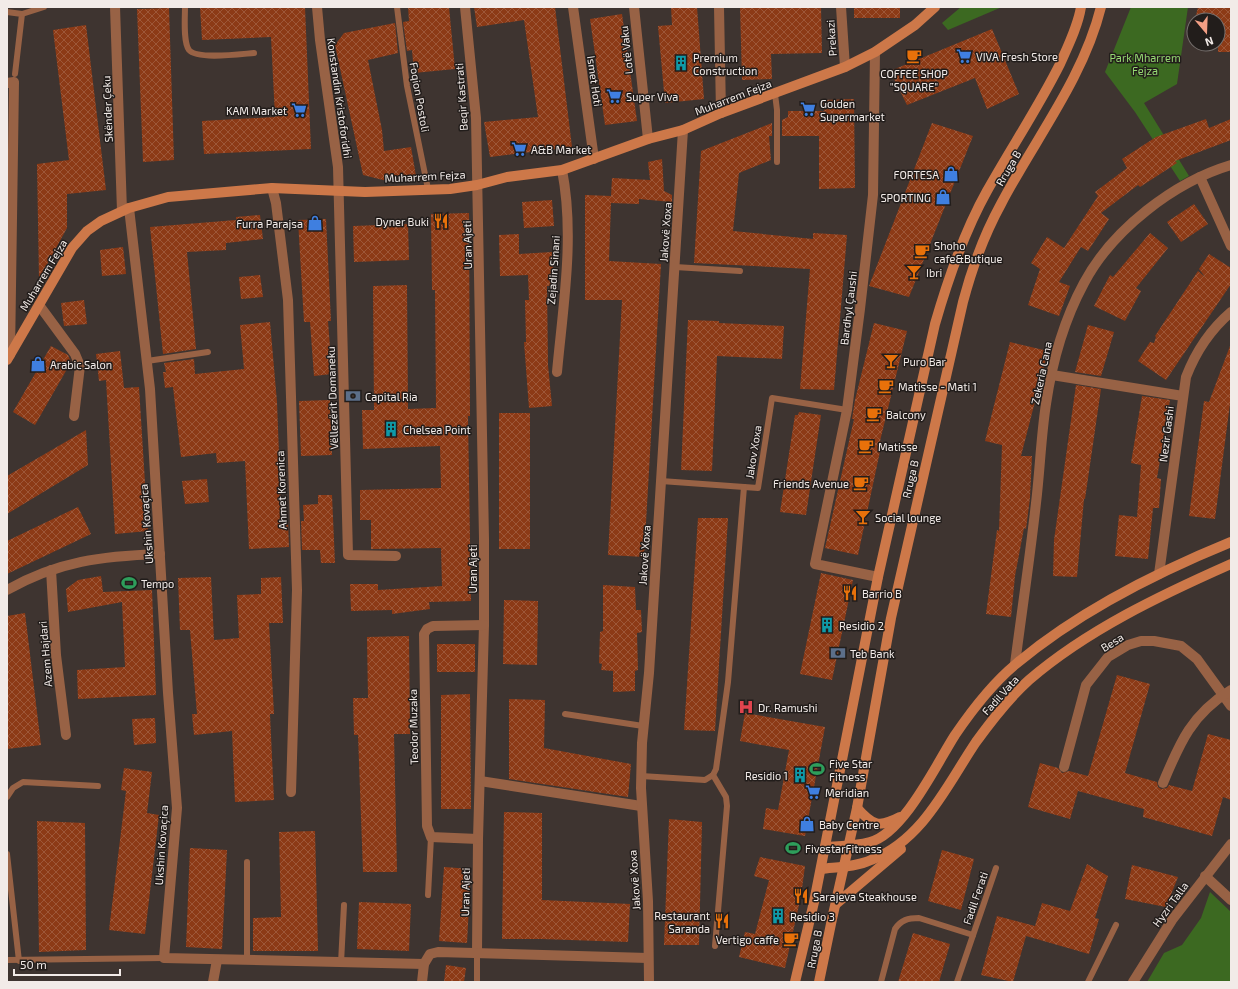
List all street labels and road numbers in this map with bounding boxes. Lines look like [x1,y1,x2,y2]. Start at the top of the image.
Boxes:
street label: Prekazi [823,19,839,57]
street label: Lotë Vaku [617,25,635,75]
street label: Konstandin Kristoforidhi [325,37,355,159]
street label: Ismet Hoti [585,55,605,107]
street label: Foqion Postoli [407,61,433,133]
street label: Beqir Kastrati [452,63,470,131]
street label: Skënder Çeku [99,75,116,143]
street label: Muharrem Fejza [693,76,774,119]
street label: Rruga B [993,148,1023,188]
street label: Muharrem Fejza [384,167,466,186]
street label: Jakovë Xoxa [656,202,674,262]
street label: Uran Ajeti [460,220,475,270]
street label: Zejadin Sinani [544,235,563,305]
street label: Muharrem Fejza [17,237,70,314]
street label: Bardhyl Çaushi [837,270,860,346]
street label: Zekeria Cana [1028,340,1054,406]
street label: Vëllezërit Domaneku [324,346,340,450]
street label: Nezir Gashi [1156,405,1176,463]
street label: Jakov Xoxa [742,424,764,480]
street label: Ahmet Korenica [273,450,289,530]
street label: Rruga B [899,458,921,499]
street label: Ukshin Kovaçica [137,483,156,565]
street label: Jakovë Xoxa [635,525,653,585]
street label: Uran Ajeti [466,545,480,593]
street label: Azem Hajdari [36,620,55,687]
street label: Besa [1098,630,1126,654]
street label: Fadil Vata [979,673,1021,717]
street label: Teodor Muzaka [406,689,420,765]
street label: Ukshin Kovaçica [152,804,171,886]
street label: Jakovë Xoxa [625,850,643,910]
street label: Uran Ajeti [458,867,473,917]
street label: Fadil Ferati [960,870,990,926]
street label: Hyzri Talla [1149,879,1191,929]
street label: Rruga B [804,929,824,969]

